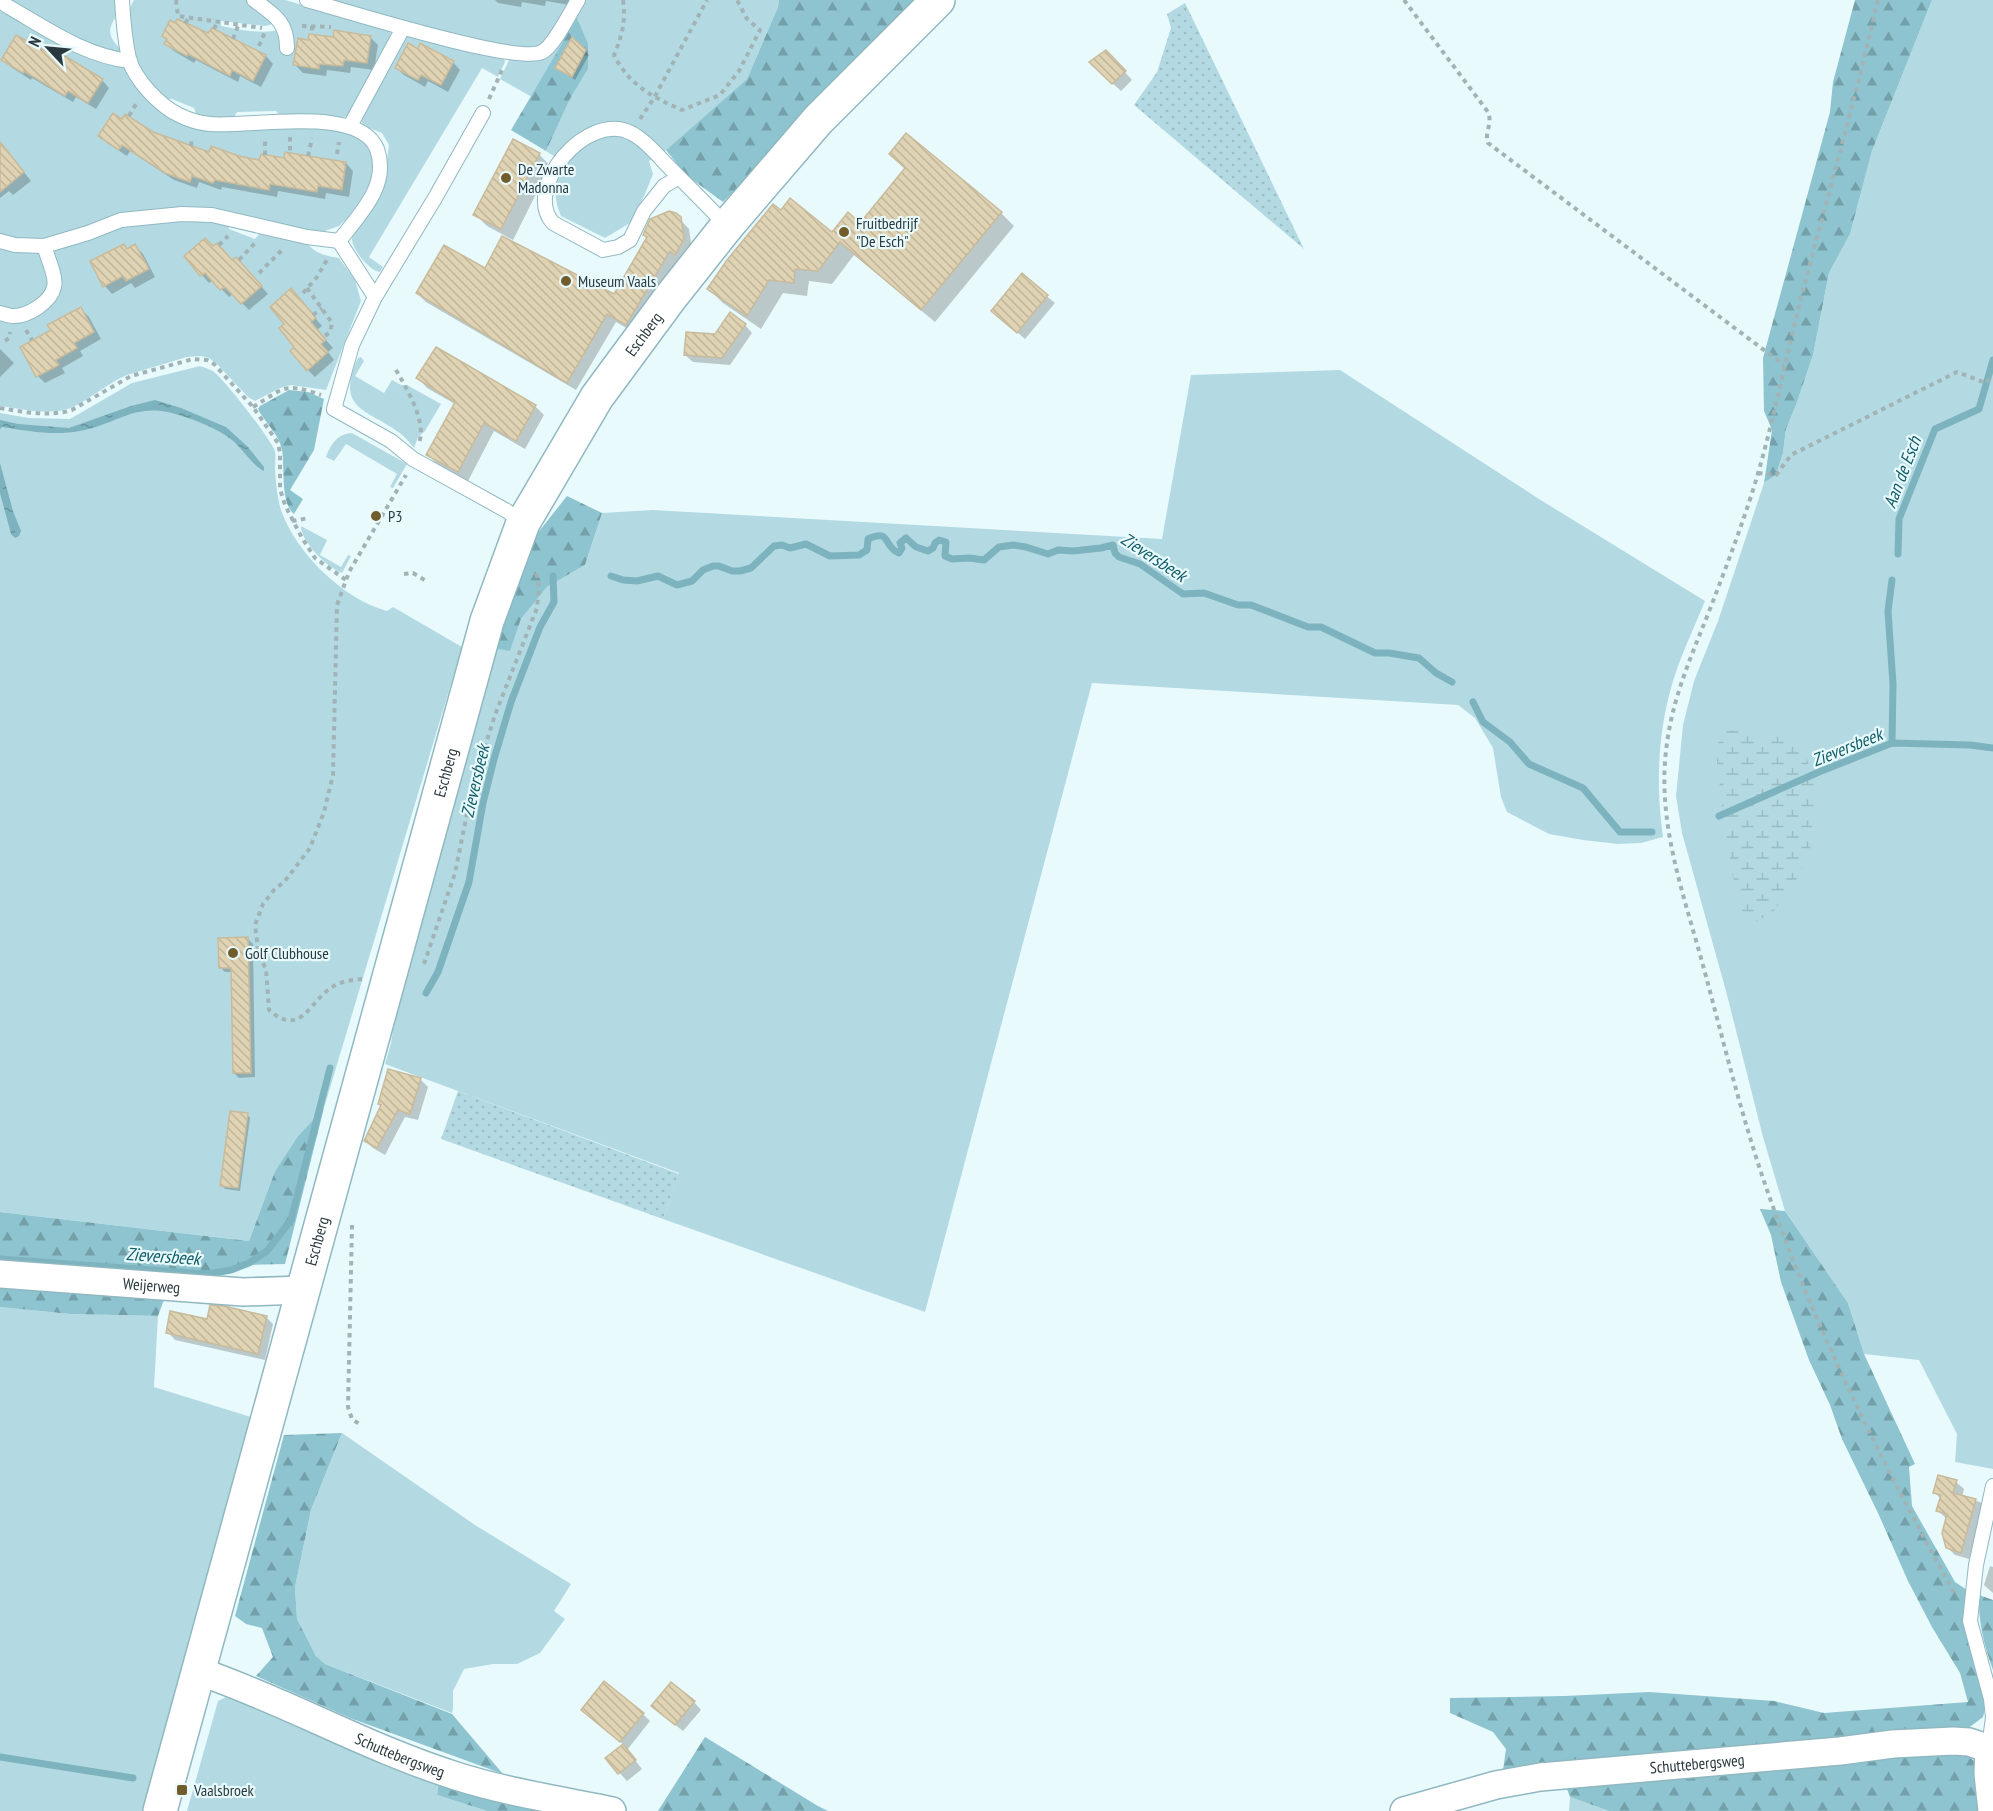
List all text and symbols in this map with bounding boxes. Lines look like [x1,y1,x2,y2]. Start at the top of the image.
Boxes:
north arrow [18,18,78,78]
text: N [24,33,45,50]
place label: De Zwarte Madonna [518,159,574,197]
marker: De Zwarte Madonna [499,171,513,185]
place label: Fruitbedrijf "De Esch" [856,213,919,251]
marker: Fruitbedrijf "De Esch" [837,225,851,239]
place label: Museum Vaals [578,271,656,291]
marker: Museum Vaals [559,274,573,288]
street label: Eschberg [621,308,666,360]
water label: Aan de Esch [1878,432,1926,511]
place label: P3 [388,506,402,526]
marker: P3 [369,509,383,523]
water label: Zieversbeek [1117,527,1193,588]
water label: Zieversbeek [1808,722,1887,772]
water label: Zieversbeek [455,740,495,820]
street label: Eschberg [429,746,462,799]
place label: Golf Clubhouse [245,943,329,963]
marker: Golf Clubhouse [226,946,240,960]
street label: Eschberg [300,1214,333,1268]
water label: Zieversbeek [125,1242,203,1270]
street label: Weijerweg [122,1273,181,1297]
street label: Schuttebergsweg [352,1728,448,1782]
street label: Schuttebergsweg [1649,1749,1745,1777]
place label: Vaalsbroek [193,1780,255,1800]
marker: Vaalsbroek [175,1783,189,1797]

